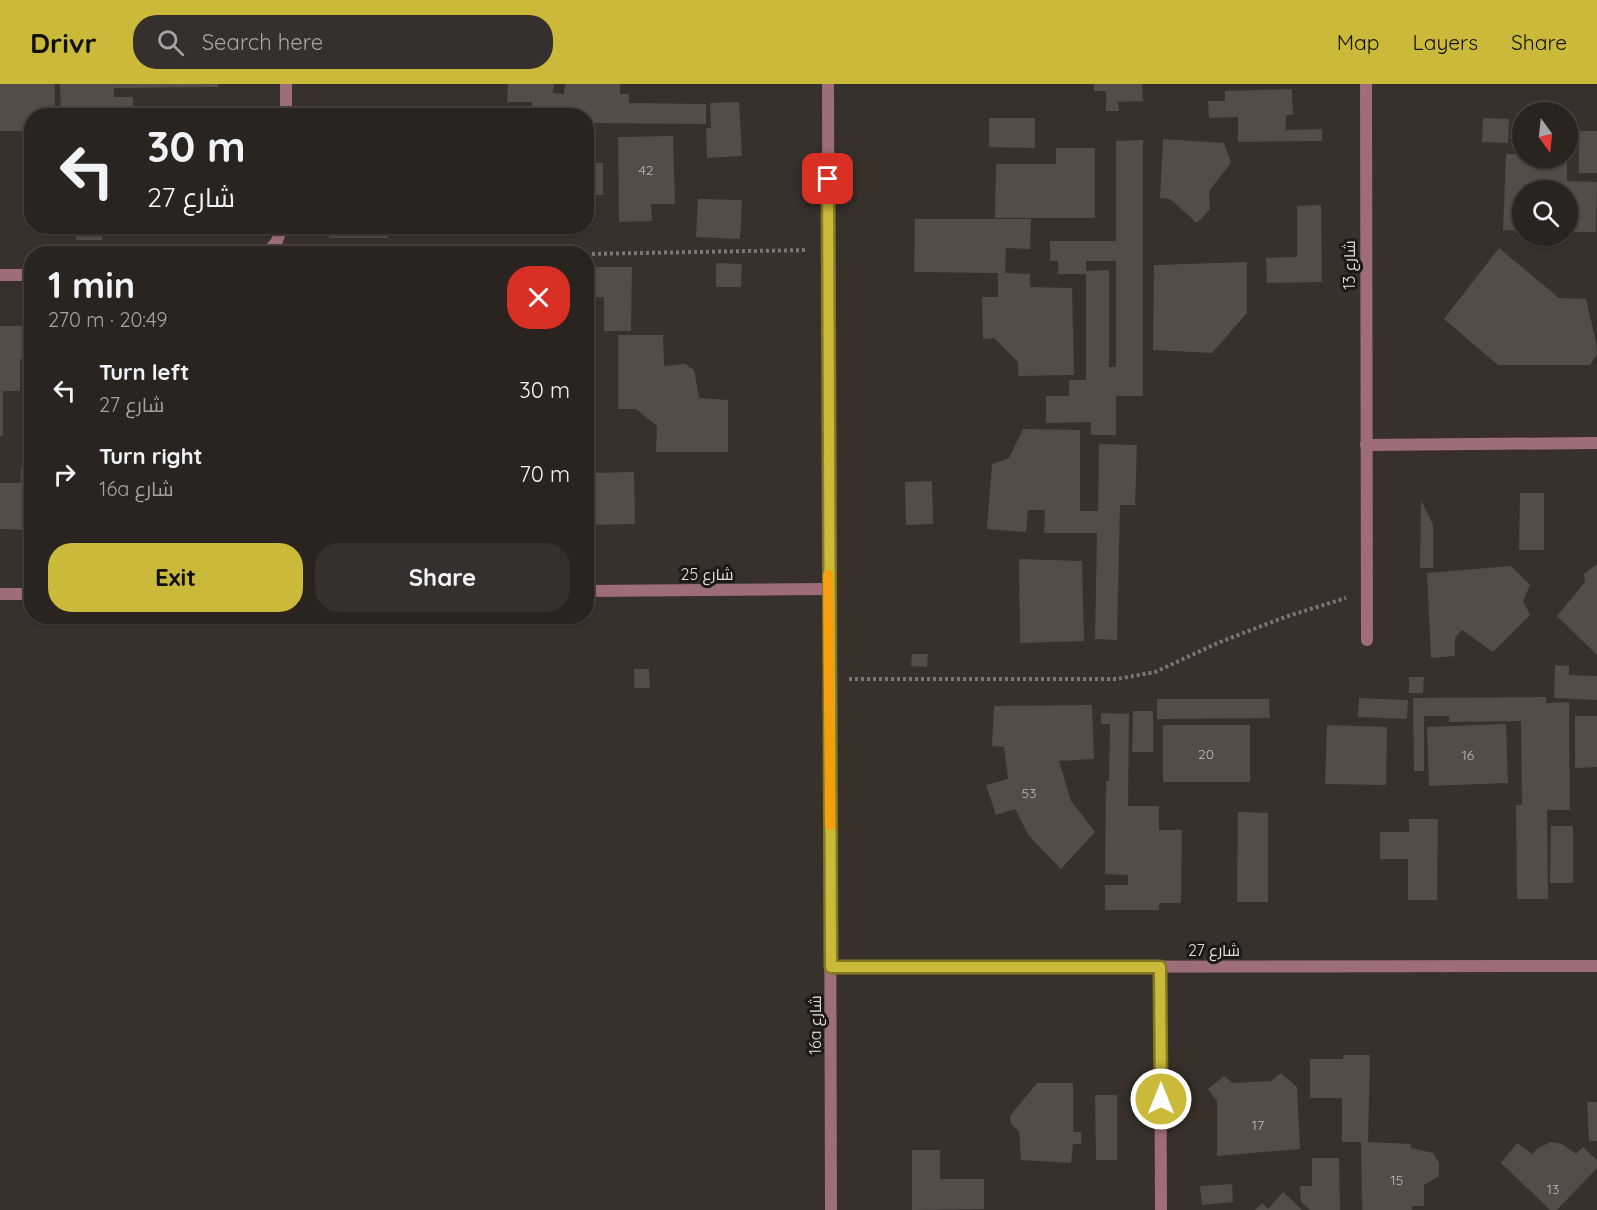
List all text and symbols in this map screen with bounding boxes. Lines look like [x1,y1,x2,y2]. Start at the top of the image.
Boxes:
search box [133,15,553,69]
text: Drivr [30,25,97,60]
icon: search [154,26,187,59]
text: Search here [202,28,323,56]
text: Map [1337,29,1380,55]
text: Layers [1413,29,1478,55]
text: Share [1511,29,1567,55]
north arrow [1512,102,1578,168]
map controls [1512,102,1578,246]
text: 30 m [147,120,246,173]
icon: left [48,132,126,210]
pin [802,153,853,204]
house number: 42 [638,161,654,179]
icon: arrive [811,162,844,195]
text: شارع 27 [147,180,235,214]
button: search [1512,180,1578,246]
street label: شارع 13 [1339,240,1361,290]
text: 1 min [48,262,135,307]
button: close [507,266,570,329]
text: 270 m · 20:49 [48,307,167,332]
text: Turn left [99,358,189,386]
icon: left [48,374,81,407]
text: 30 m [519,376,570,404]
text: شارع 27 [99,392,164,417]
text: Turn right [99,442,203,470]
icon: right [48,458,81,491]
text: 70 m [520,460,570,488]
text: 16a شارع [99,476,174,501]
button: Exit [48,543,303,612]
button: Share [315,543,570,612]
street label: شارع 25 [681,564,733,586]
house number: 20 [1198,745,1214,763]
house number: 16 [1462,746,1475,764]
house number: 53 [1022,784,1036,802]
street label: شارع 27 [1188,940,1240,962]
street label: 16a شارع [805,995,827,1055]
position arrow [1129,1067,1193,1131]
house number: 17 [1252,1116,1264,1134]
house number: 15 [1391,1171,1403,1189]
house number: 13 [1547,1180,1559,1198]

